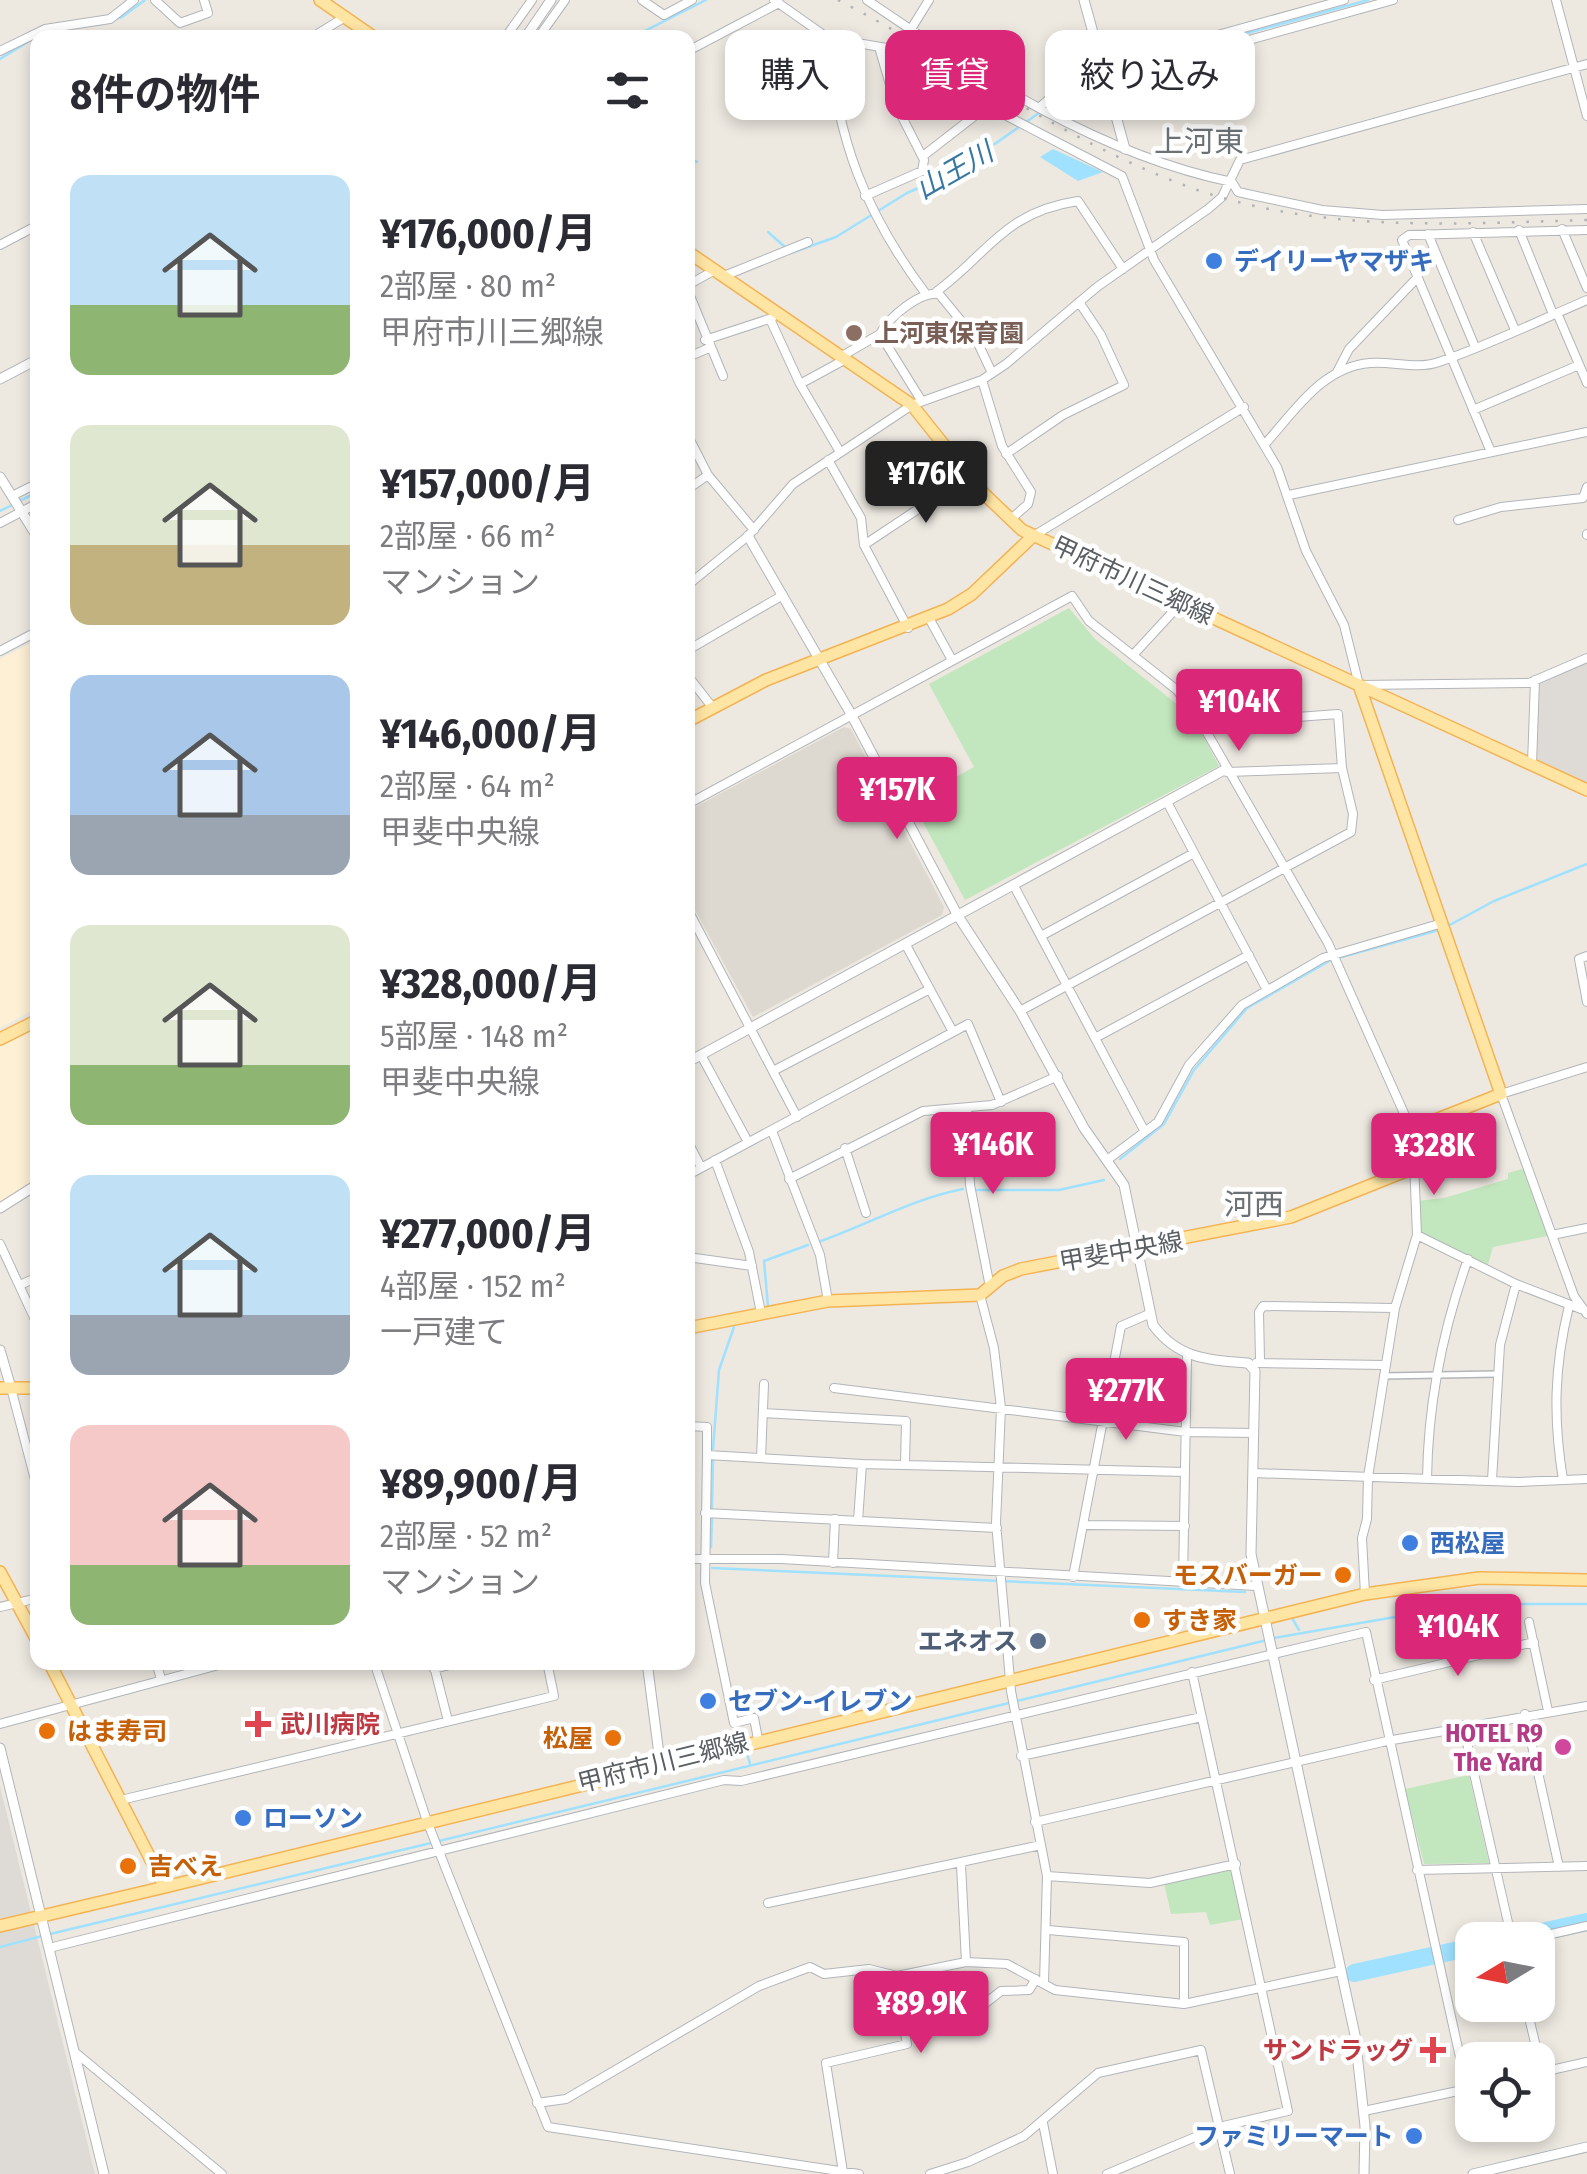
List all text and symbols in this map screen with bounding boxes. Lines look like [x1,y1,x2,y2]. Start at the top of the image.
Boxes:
chip: 購入 [725,30,865,120]
chip: 賃貸 [885,30,1025,120]
chip: 絞り込み [1045,30,1255,120]
icon: filters [600,63,655,118]
text: 8件の物件 [70,70,260,120]
district label: 上河東 [1154,124,1244,160]
water label: 山王川 [910,134,1001,206]
text: ¥176,000/月 [380,209,597,259]
icon: home [150,215,270,335]
place label: デイリーヤマザキ [1234,247,1434,277]
marker: デイリーヤマザキ [1203,250,1225,272]
text: 2部屋 · 80 m² [380,267,556,305]
text: 甲府市川三郷線 [380,313,604,351]
place label: 上河東保育園 [874,319,1024,349]
marker: 上河東保育園 [843,322,865,344]
pin: ¥176K [856,441,996,526]
text: ¥176K [887,454,965,492]
text: ¥157,000/月 [380,459,595,509]
icon: home [150,465,270,585]
text: 2部屋 · 66 m² [380,517,555,555]
street label: 甲府市川三郷線 [1047,530,1218,631]
text: マンション [380,563,540,601]
pin: ¥104K [1169,669,1309,754]
text: ¥104K [1198,682,1280,720]
text: ¥146,000/月 [380,709,601,759]
icon: home [150,715,270,835]
pin: ¥157K [827,757,967,842]
text: 2部屋 · 64 m² [380,767,555,805]
text: ¥157K [859,770,935,808]
text: 甲斐中央線 [380,813,540,851]
text: ¥328,000/月 [380,959,602,1009]
icon: home [150,965,270,1085]
text: 5部屋 · 148 m² [380,1017,568,1055]
text: 甲斐中央線 [380,1063,540,1101]
pin: ¥146K [923,1112,1063,1197]
pin: ¥328K [1364,1113,1504,1198]
text: ¥146K [953,1125,1033,1163]
text: ¥328K [1393,1126,1475,1164]
district label: 河西 [1224,1187,1284,1223]
text: ¥277,000/月 [380,1209,596,1259]
icon: home [150,1215,270,1335]
street label: 甲斐中央線 [1057,1226,1185,1278]
text: 4部屋 · 152 m² [380,1267,566,1305]
text: 一戸建て [380,1313,508,1351]
pin: ¥277K [1056,1358,1196,1443]
text: ¥277K [1088,1371,1164,1409]
text: ¥89,900/月 [380,1459,583,1509]
icon: home [150,1465,270,1585]
text: 2部屋 · 52 m² [380,1517,552,1555]
place label: 西松屋 [1430,1529,1505,1559]
marker: 西松屋 [1399,1532,1421,1554]
place label: モスバーガー [1173,1561,1323,1591]
text: マンション [380,1563,540,1601]
marker: モスバーガー [1332,1564,1354,1586]
pin: ¥104K [1388,1594,1528,1679]
place label: すき家 [1162,1606,1237,1636]
text: ¥104K [1417,1607,1499,1645]
marker: すき家 [1131,1609,1153,1631]
place label: エネオス [918,1627,1018,1657]
marker: エネオス [1027,1630,1049,1652]
place label: セブン-イレブン [728,1687,912,1717]
marker: セブン-イレブン [697,1690,719,1712]
place label: 武川病院 [280,1710,380,1740]
marker: 武川病院 [245,1711,271,1737]
place label: はま寿司 [67,1717,167,1747]
place label: HOTEL R9 The Yard [1445,1719,1543,1778]
marker: はま寿司 [36,1720,58,1742]
place label: 松屋 [543,1724,593,1754]
street label: 甲府市川三郷線 [575,1727,752,1799]
marker: 松屋 [602,1727,624,1749]
marker: HOTEL R9 The Yard [1552,1736,1574,1758]
place label: ローソン [263,1804,363,1834]
marker: ローソン [232,1807,254,1829]
place label: 吉べえ [148,1852,223,1882]
marker: 吉べえ [117,1855,139,1877]
north arrow [1455,1922,1555,2022]
map controls [1455,1922,1555,2142]
pin: ¥89.9K [840,1971,1002,2056]
text: ¥89.9K [875,1984,967,2022]
place label: サンドラッグ [1263,2036,1413,2066]
marker: サンドラッグ [1422,2039,1444,2061]
button: locate [1455,2042,1555,2142]
place label: ファミリーマート [1194,2122,1394,2152]
marker: ファミリーマート [1403,2125,1425,2147]

